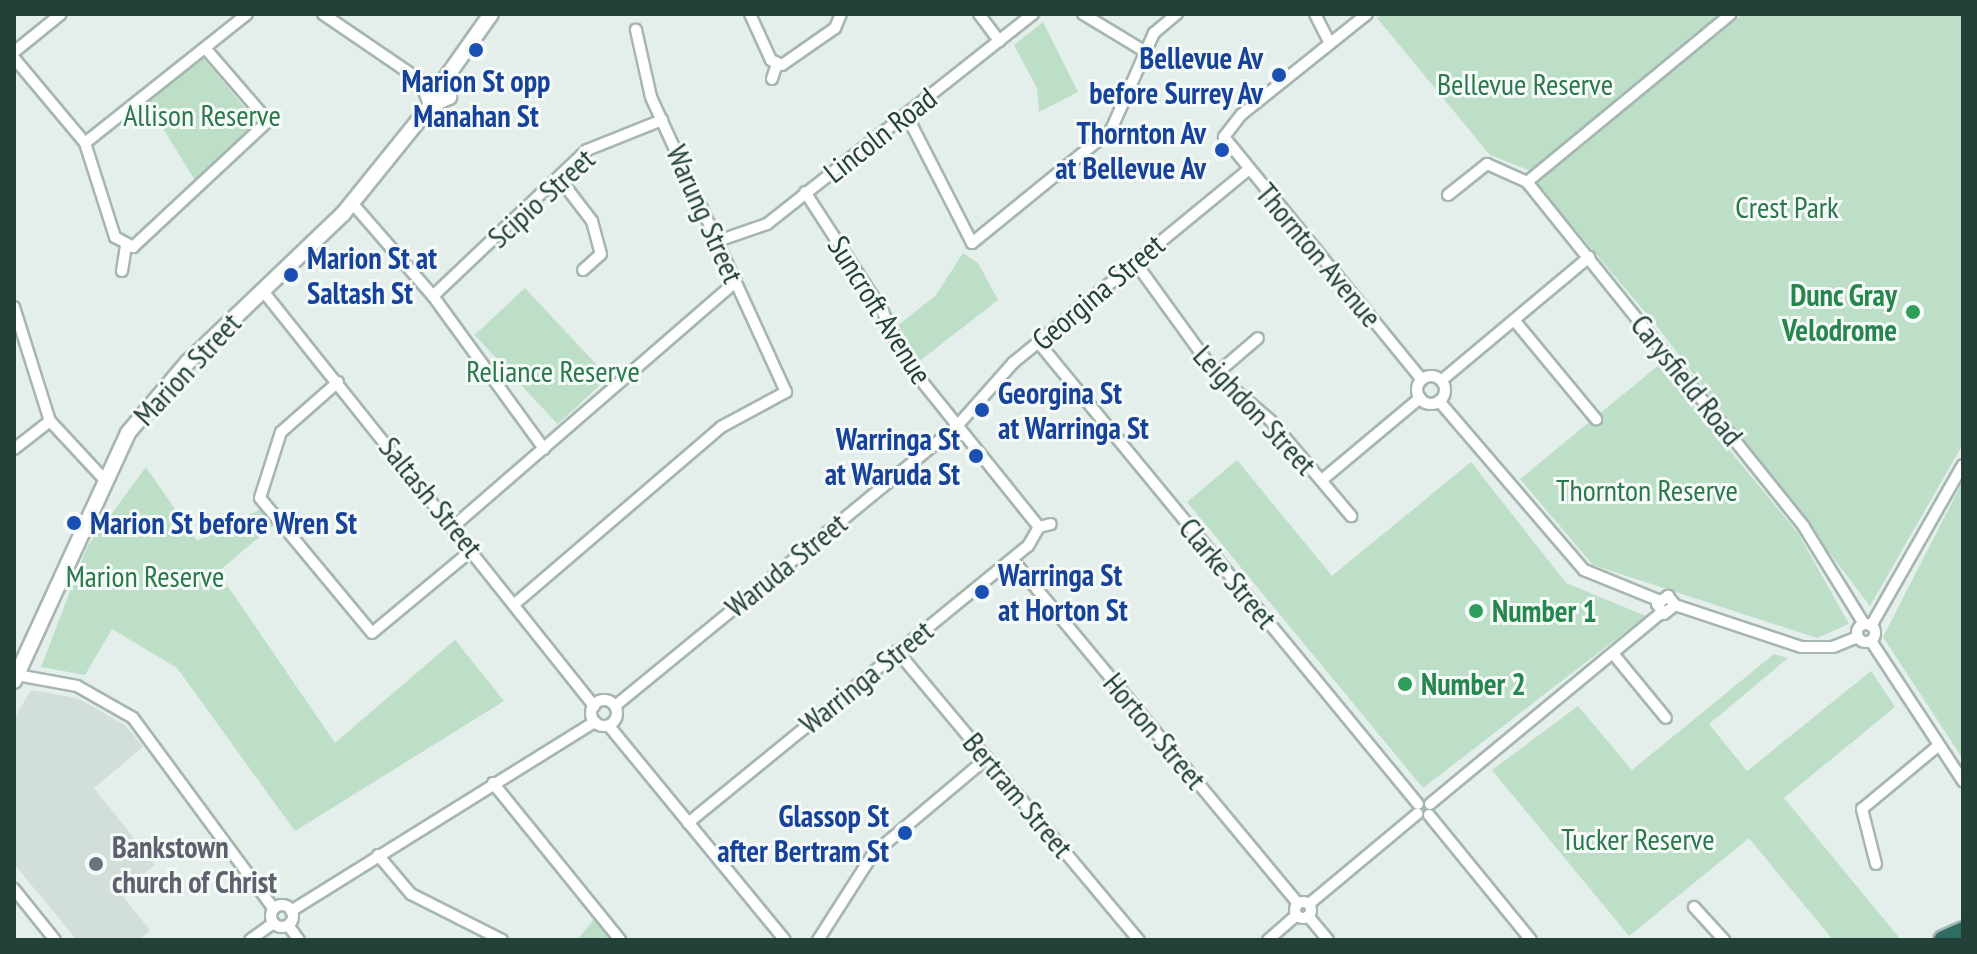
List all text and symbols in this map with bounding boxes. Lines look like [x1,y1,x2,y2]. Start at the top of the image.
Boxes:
place label: Bellevue Av before Surrey Av [1087,40,1263,110]
marker: Marion St opp Manahan St [467,41,485,59]
place label: Marion St opp Manahan St [401,63,551,134]
marker: Bellevue Av before Surrey Av [1270,66,1288,84]
park label: Bellevue Reserve [1437,66,1613,102]
street label: Lincoln Road [817,80,943,190]
park label: Allison Reserve [123,97,281,133]
place label: Thornton Av at Bellevue Av [1054,115,1206,186]
street label: Warung Street [659,140,751,288]
street label: Scipio Street [480,141,602,255]
marker: Thornton Av at Bellevue Av [1213,141,1231,159]
street label: Thornton Avenue [1248,176,1390,334]
park label: Crest Park [1735,189,1839,225]
street label: Georgina Street [1025,226,1171,358]
street label: Suncroft Avenue [820,229,940,391]
place label: Marion St at Saltash St [307,240,437,310]
marker: Marion St at Saltash St [282,266,300,284]
place label: Dunc Gray Velodrome [1782,277,1897,348]
marker: Dunc Gray Velodrome [1904,303,1922,321]
street label: Marion Street [126,305,248,433]
street label: Carysfield Road [1623,307,1751,453]
street label: Leighdon Street [1186,338,1324,482]
park label: Reliance Reserve [466,353,640,389]
place label: Georgina St at Warringa St [998,375,1149,446]
marker: Georgina St at Warringa St [973,401,991,419]
place label: Warringa St at Waruda St [824,421,960,492]
street label: Saltash Street [372,430,490,564]
marker: Warringa St at Waruda St [967,447,985,465]
park label: Thornton Reserve [1556,472,1738,508]
place label: Marion St before Wren St [90,505,358,541]
street label: Waruda Street [718,505,854,625]
street label: Clarke Street [1171,510,1285,636]
marker: Marion St before Wren St [65,514,83,532]
place label: Warringa St at Horton St [998,557,1128,628]
park label: Marion Reserve [66,558,224,594]
marker: Warringa St at Horton St [973,583,991,601]
place label: Number 1 [1492,593,1597,629]
marker: Number 1 [1467,602,1485,620]
street label: Warringa Street [792,612,940,742]
street label: Horton Street [1096,666,1214,796]
place label: Number 2 [1421,666,1526,702]
marker: Number 2 [1396,675,1414,693]
street label: Bertram Street [955,725,1081,865]
place label: Glassop St after Bertram St [717,798,889,868]
park label: Tucker Reserve [1561,821,1715,857]
marker: Glassop St after Bertram St [896,824,914,842]
place label: Bankstown church of Christ [112,829,277,900]
marker: Bankstown church of Christ [87,855,105,873]

